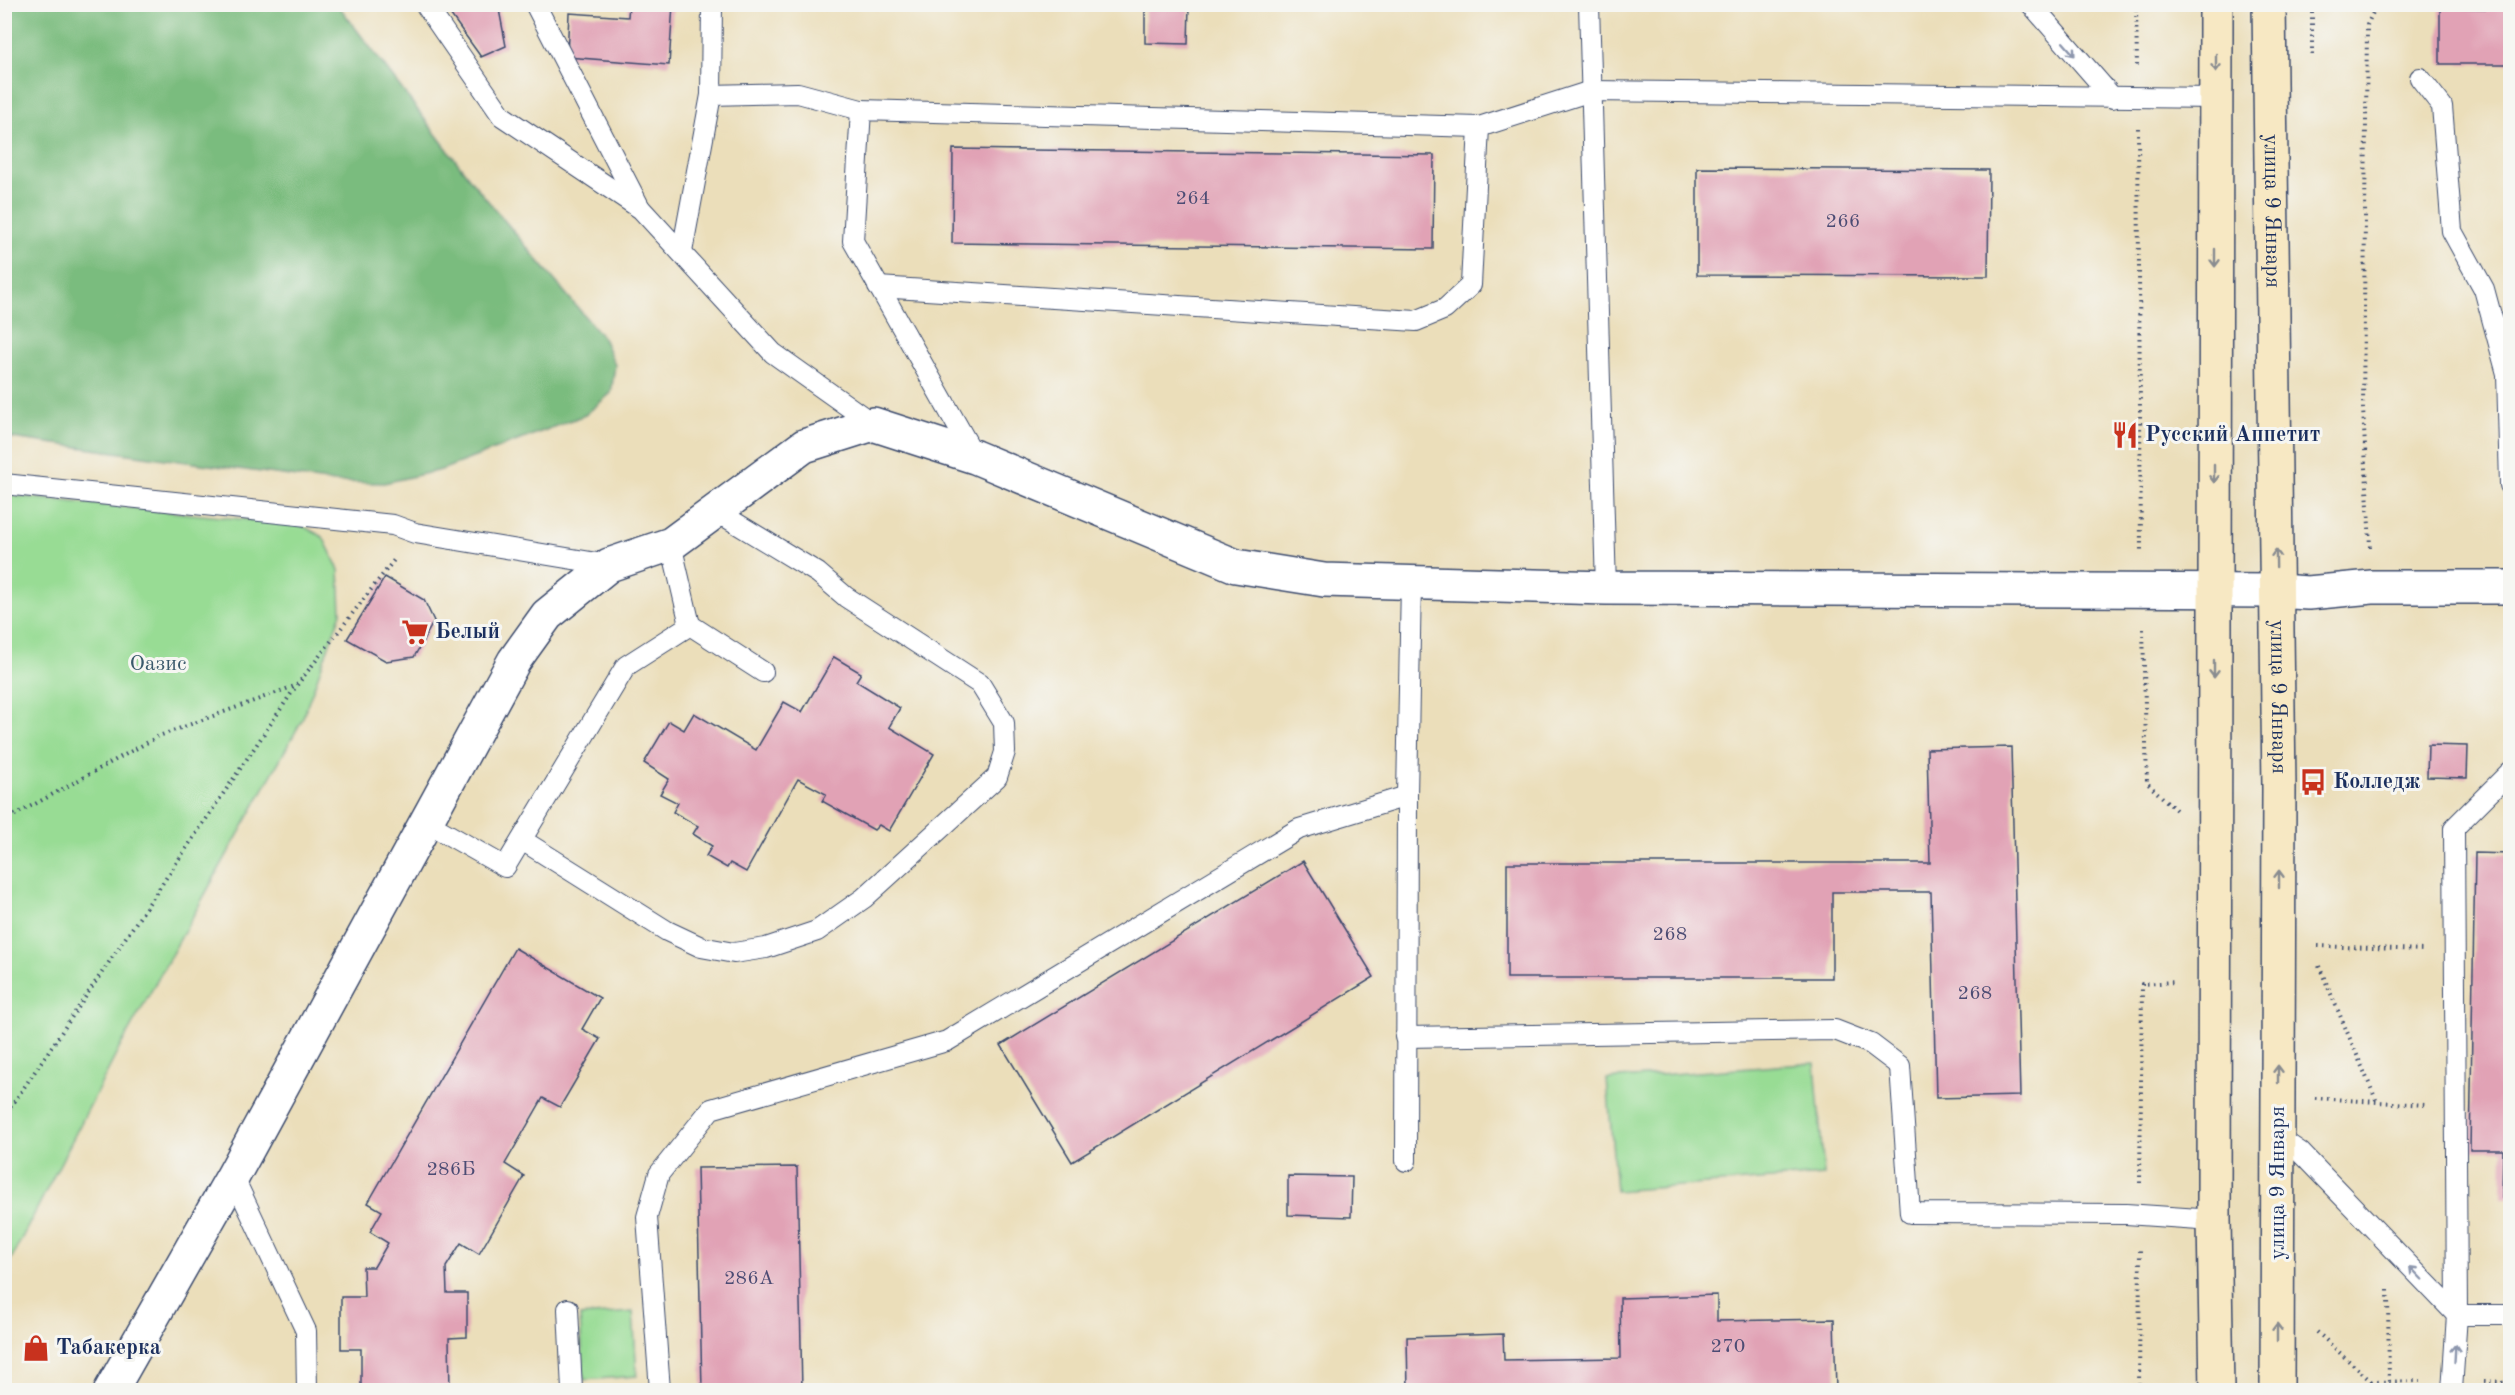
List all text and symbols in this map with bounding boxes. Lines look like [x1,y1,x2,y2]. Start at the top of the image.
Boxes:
one-way arrow [2062,41,2076,56]
one-way arrow [2210,52,2222,72]
street label: улица 9 Января [2260,134,2284,288]
house number: 264 [1176,189,1210,209]
house number: 266 [1826,212,1860,232]
one-way arrow [2210,247,2221,267]
restaurant icon: Русский Аппетит [2110,420,2140,450]
place label: Русский Аппетит [2145,424,2320,446]
one-way arrow [2208,463,2220,483]
one-way arrow [2270,549,2282,569]
supermarket icon: Белый [400,617,430,647]
street label: улица 9 Января [2266,620,2290,774]
place label: Белый [435,621,500,643]
park label: Оазис [129,653,187,675]
one-way arrow [2208,658,2220,678]
bus stop icon: Колледж [2298,767,2328,797]
place label: Колледж [2333,771,2420,793]
one-way arrow [2273,870,2285,890]
house number: 268 [1653,925,1687,945]
house number: 268 [1958,984,1992,1004]
one-way arrow [2272,1065,2284,1085]
street label: улица 9 Января [2267,1106,2289,1260]
house number: 286Б [427,1160,475,1180]
one-way arrow [2409,1265,2423,1280]
house number: 286А [724,1269,774,1289]
one-way arrow [2271,1323,2283,1343]
shop icon: Табакерка [21,1333,51,1363]
place label: Табакерка [56,1337,161,1359]
house number: 270 [1711,1337,1745,1357]
one-way arrow [2449,1343,2460,1363]

